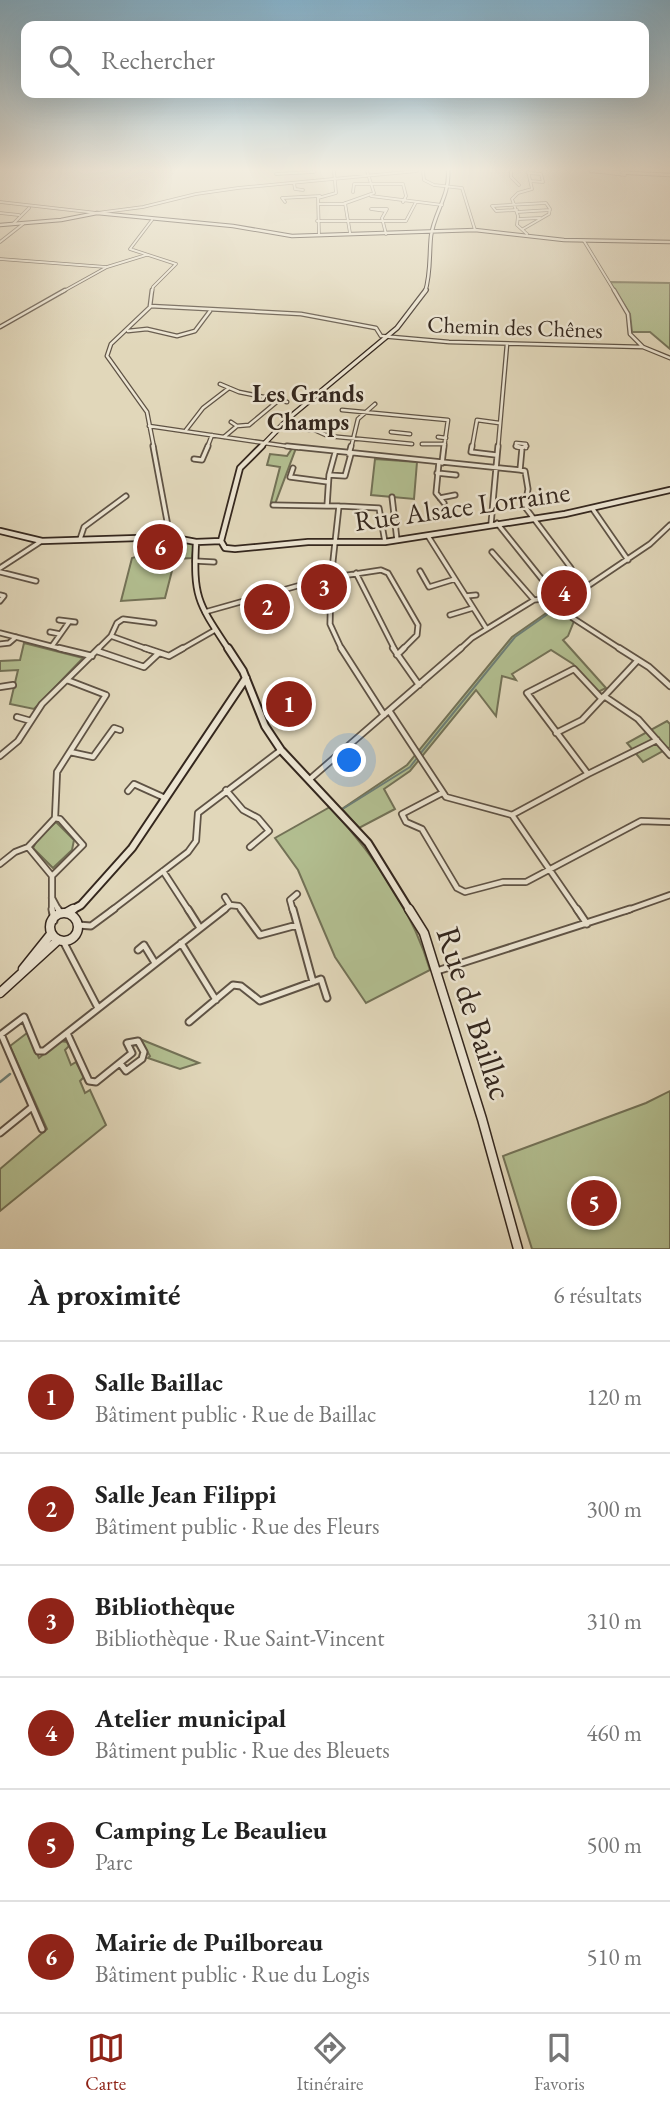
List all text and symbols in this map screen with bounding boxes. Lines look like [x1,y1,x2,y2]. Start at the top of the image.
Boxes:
search box [21,21,649,98]
icon: search [45,41,83,79]
text: Rechercher [101,43,215,77]
street label: Chemin des Chênes [427,309,603,345]
district label: Les Grands Champs [252,378,364,437]
street label: Rue Alsace Lorraine [352,473,572,539]
pin: 6 [137,521,183,573]
pin: 3 [301,561,347,613]
pin: 4 [541,567,587,619]
pin: 2 [244,581,290,633]
pin: 1 [266,678,312,730]
your location [332,743,366,777]
street label: Rue de Baillac [427,921,523,1105]
pin: 5 [571,1177,617,1229]
text: À proximité [28,1275,180,1314]
text: 6 résultats [554,1280,642,1310]
text: Salle Baillac [95,1365,223,1399]
text: 1 [45,1382,57,1412]
text: 120 m [586,1382,642,1412]
text: Bâtiment public · Rue de Baillac [95,1399,376,1429]
text: Salle Jean Filippi [95,1477,276,1511]
text: 2 [45,1494,57,1524]
text: 300 m [586,1494,642,1524]
text: Bâtiment public · Rue des Fleurs [95,1511,379,1541]
text: Bibliothèque [95,1589,235,1623]
text: 3 [45,1606,57,1636]
text: 310 m [586,1606,642,1636]
text: Bibliothèque · Rue Saint-Vincent [95,1623,385,1653]
text: Atelier municipal [95,1701,286,1735]
text: 4 [45,1718,57,1748]
text: 460 m [586,1718,642,1748]
text: Bâtiment public · Rue des Bleuets [95,1735,390,1765]
text: Camping Le Beaulieu [95,1813,327,1847]
text: 5 [45,1830,57,1860]
text: 500 m [586,1830,642,1860]
text: Parc [95,1847,133,1877]
text: Mairie de Puilboreau [95,1925,323,1959]
text: 6 [45,1942,57,1972]
text: 510 m [586,1942,642,1972]
text: Bâtiment public · Rue du Logis [95,1959,370,1989]
tab: Carte [85,2029,126,2096]
tab: Itinéraire [297,2029,363,2096]
tab: Favoris [534,2029,585,2096]

